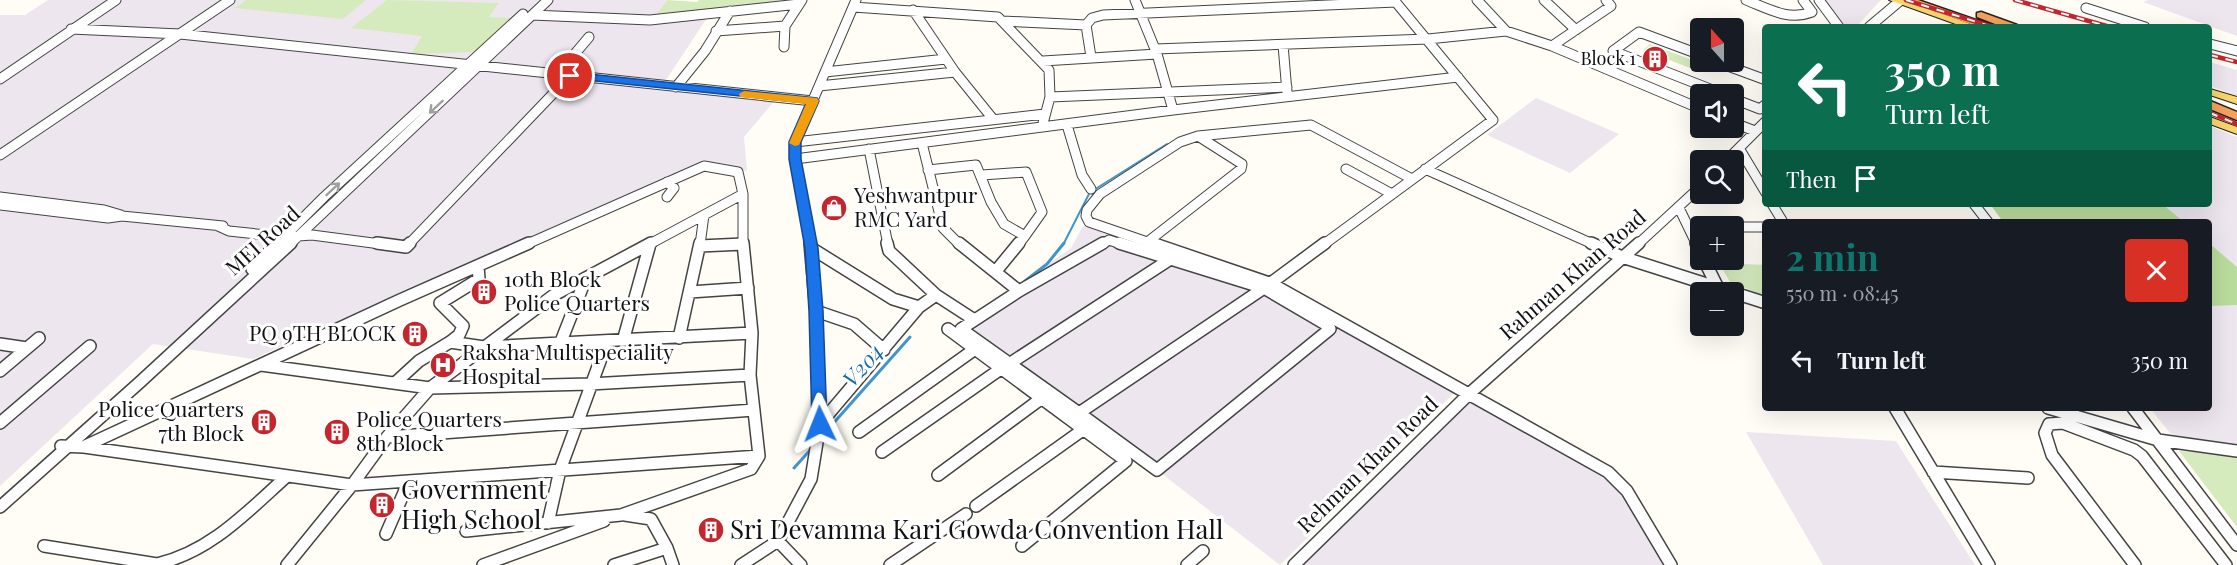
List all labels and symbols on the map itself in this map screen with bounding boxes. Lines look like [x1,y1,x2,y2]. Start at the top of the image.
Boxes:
north arrow [1690,18,1744,72]
building icon: Block 1 [1640,44,1670,74]
place label: Block 1 [1581,46,1636,70]
pin [544,50,595,101]
one-way arrow [428,100,443,114]
place label: Yeshwantpur RMC Yard [853,180,978,232]
one-way arrow [325,182,340,196]
shop icon: Yeshwantpur RMC Yard [819,193,849,223]
street label: MEI Road [218,199,305,280]
street label: Rahman Khan Road [1493,202,1651,345]
place label: 10th Block Police Quarters [504,264,650,316]
building icon: 10th Block Police Quarters [469,277,499,307]
place label: PQ 9TH BLOCK [249,318,396,346]
building icon: PQ 9TH BLOCK [400,319,430,349]
water label: V204 [835,336,890,393]
place label: Raksha Multispeciality Hospital [462,337,674,389]
hospital icon: Raksha Multispeciality Hospital [428,350,458,380]
street label: Rehman Khan Road [1290,389,1443,538]
position arrow [788,392,852,456]
place label: Police Quarters 7th Block [98,394,244,446]
place label: Police Quarters 8th Block [356,404,502,456]
building icon: Police Quarters 7th Block [249,407,279,437]
building icon: Police Quarters 8th Block [322,417,352,447]
place label: Government High School [401,471,548,536]
building icon: Government High School [367,490,397,520]
place label: Sri Devamma Kari Gowda Convention Hall [730,511,1223,546]
building icon: Sri Devamma Kari Gowda Convention Hall [696,515,726,545]

